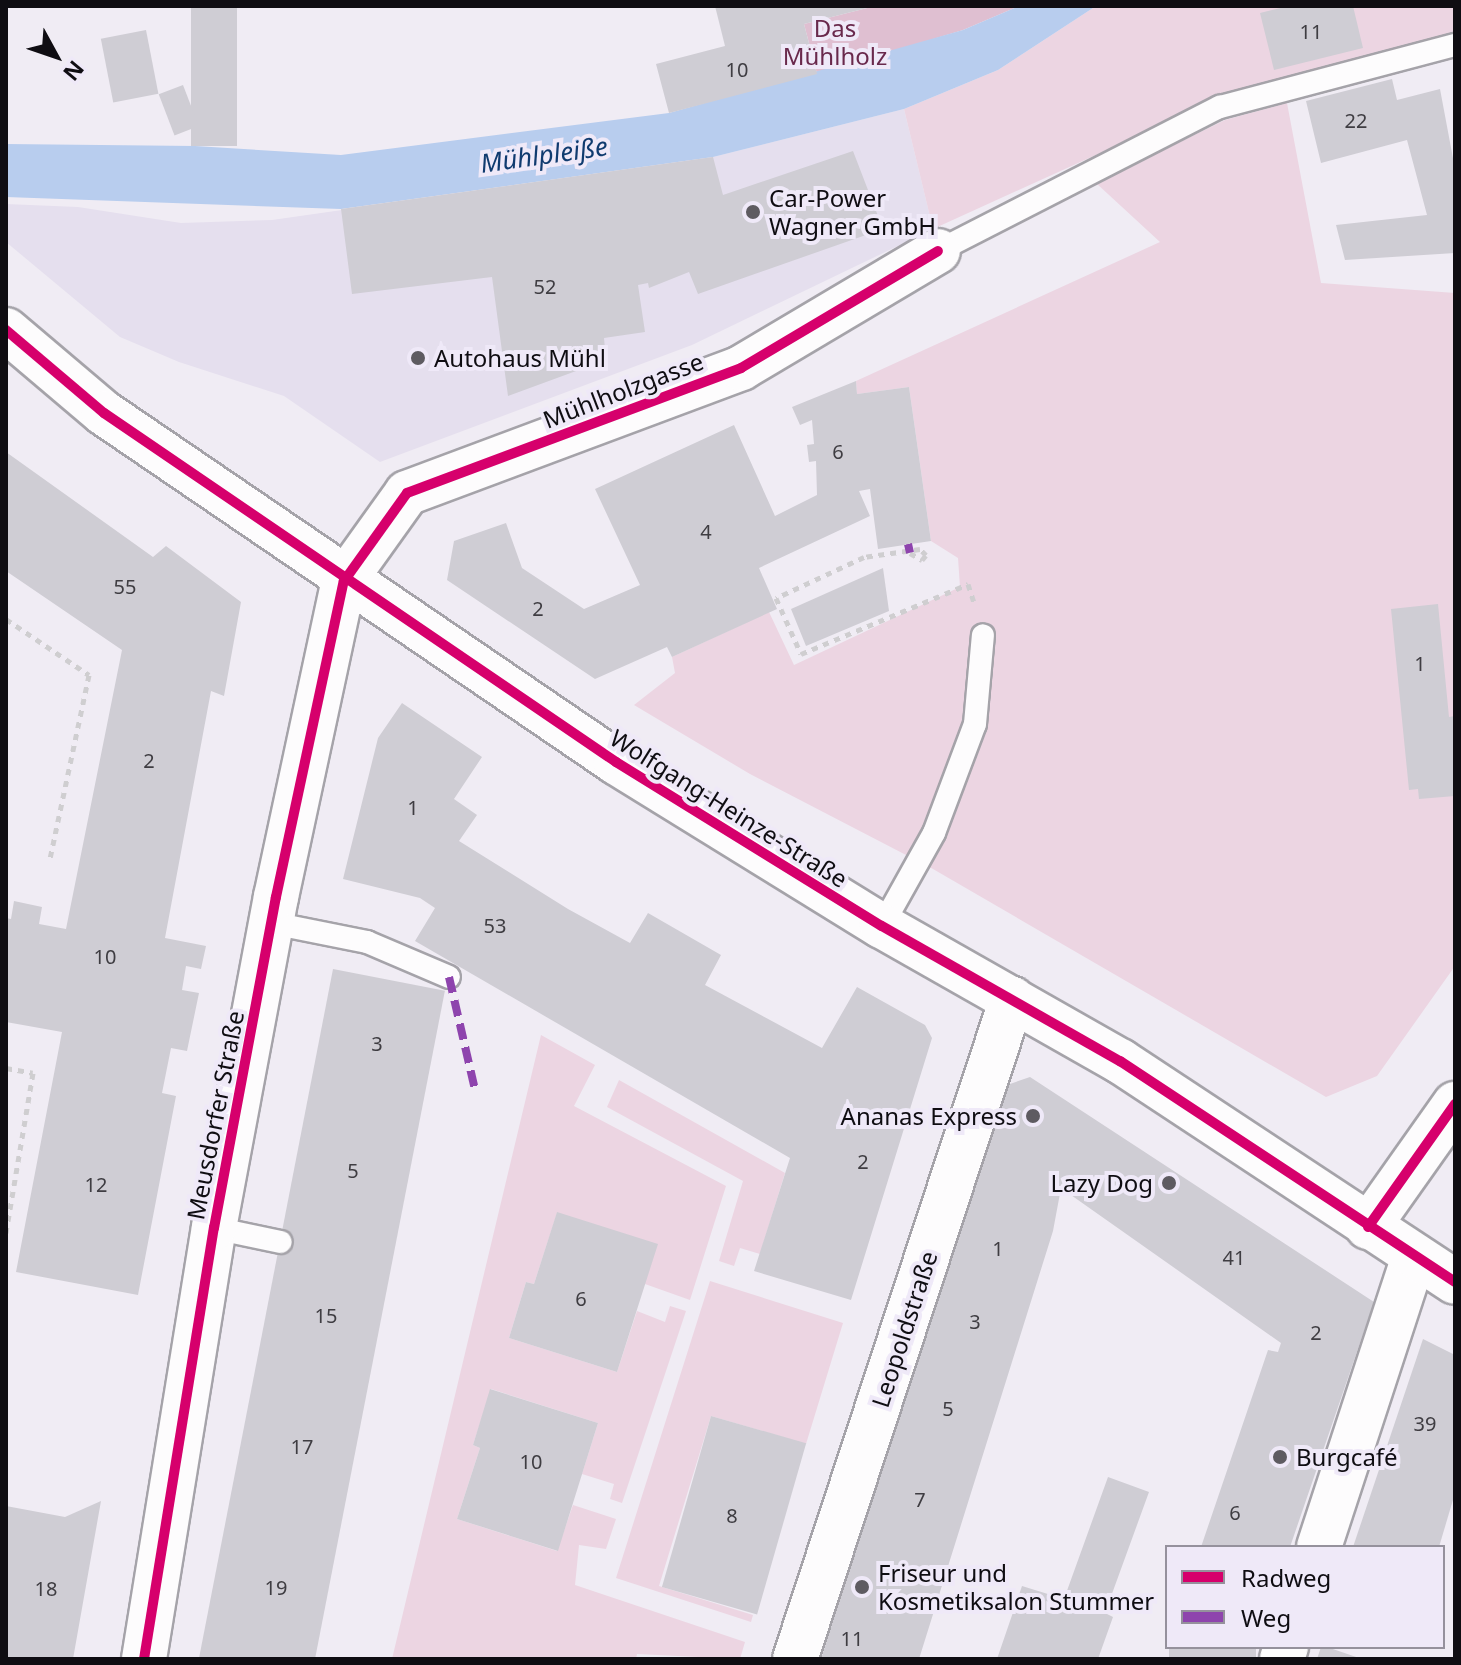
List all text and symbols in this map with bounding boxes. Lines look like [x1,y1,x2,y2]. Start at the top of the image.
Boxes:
park label: Das Mühlholz [783,14,887,70]
north arrow [16,16,96,96]
house number: 11 [1300,19,1322,43]
text: N [57,55,92,88]
house number: 10 [726,57,748,81]
house number: 22 [1345,108,1367,132]
water label: Mühlpleiße [478,131,610,179]
place label: Car-Power Wagner GmbH [769,184,936,240]
marker: Car-Power Wagner GmbH [744,203,762,221]
house number: 52 [534,274,556,298]
place label: Autohaus Mühl [434,344,606,372]
street label: Mühlholzgasse [539,346,707,434]
marker: Autohaus Mühl [409,349,427,367]
house number: 6 [832,439,844,463]
house number: 4 [700,519,712,543]
house number: 55 [114,574,136,598]
house number: 2 [532,596,544,620]
house number: 1 [1414,651,1426,675]
street label: Wolfgang-Heinze-Straße [605,723,853,893]
house number: 2 [143,748,155,772]
house number: 1 [407,795,419,819]
house number: 53 [484,913,506,937]
house number: 10 [94,944,116,968]
street label: Meusdorfer Straße [181,1008,249,1222]
house number: 3 [371,1031,383,1055]
place label: Ananas Express [841,1102,1017,1130]
marker: Ananas Express [1024,1107,1042,1125]
house number: 2 [857,1149,869,1173]
house number: 5 [347,1158,359,1182]
place label: Lazy Dog [1050,1169,1153,1197]
house number: 12 [85,1172,107,1196]
marker: Lazy Dog [1160,1174,1178,1192]
house number: 1 [992,1236,1004,1260]
house number: 41 [1223,1245,1245,1269]
street label: Leopoldstraße [865,1247,943,1411]
house number: 6 [575,1286,587,1310]
house number: 15 [315,1303,337,1327]
house number: 3 [969,1309,981,1333]
house number: 2 [1310,1320,1322,1344]
house number: 5 [942,1396,954,1420]
house number: 39 [1414,1411,1436,1435]
house number: 17 [291,1434,313,1458]
place label: Burgcafé [1296,1443,1398,1471]
marker: Burgcafé [1271,1448,1289,1466]
house number: 10 [520,1449,542,1473]
house number: 7 [914,1487,926,1511]
house number: 6 [1229,1500,1241,1524]
house number: 8 [726,1503,738,1527]
legend [1165,1545,1445,1649]
place label: Friseur und Kosmetiksalon Stummer [878,1559,1154,1615]
text: Radweg [1241,1561,1331,1594]
house number: 19 [265,1575,287,1599]
house number: 18 [35,1576,57,1600]
marker: Friseur und Kosmetiksalon Stummer [853,1578,871,1596]
text: Weg [1241,1601,1291,1634]
house number: 11 [841,1626,863,1650]

